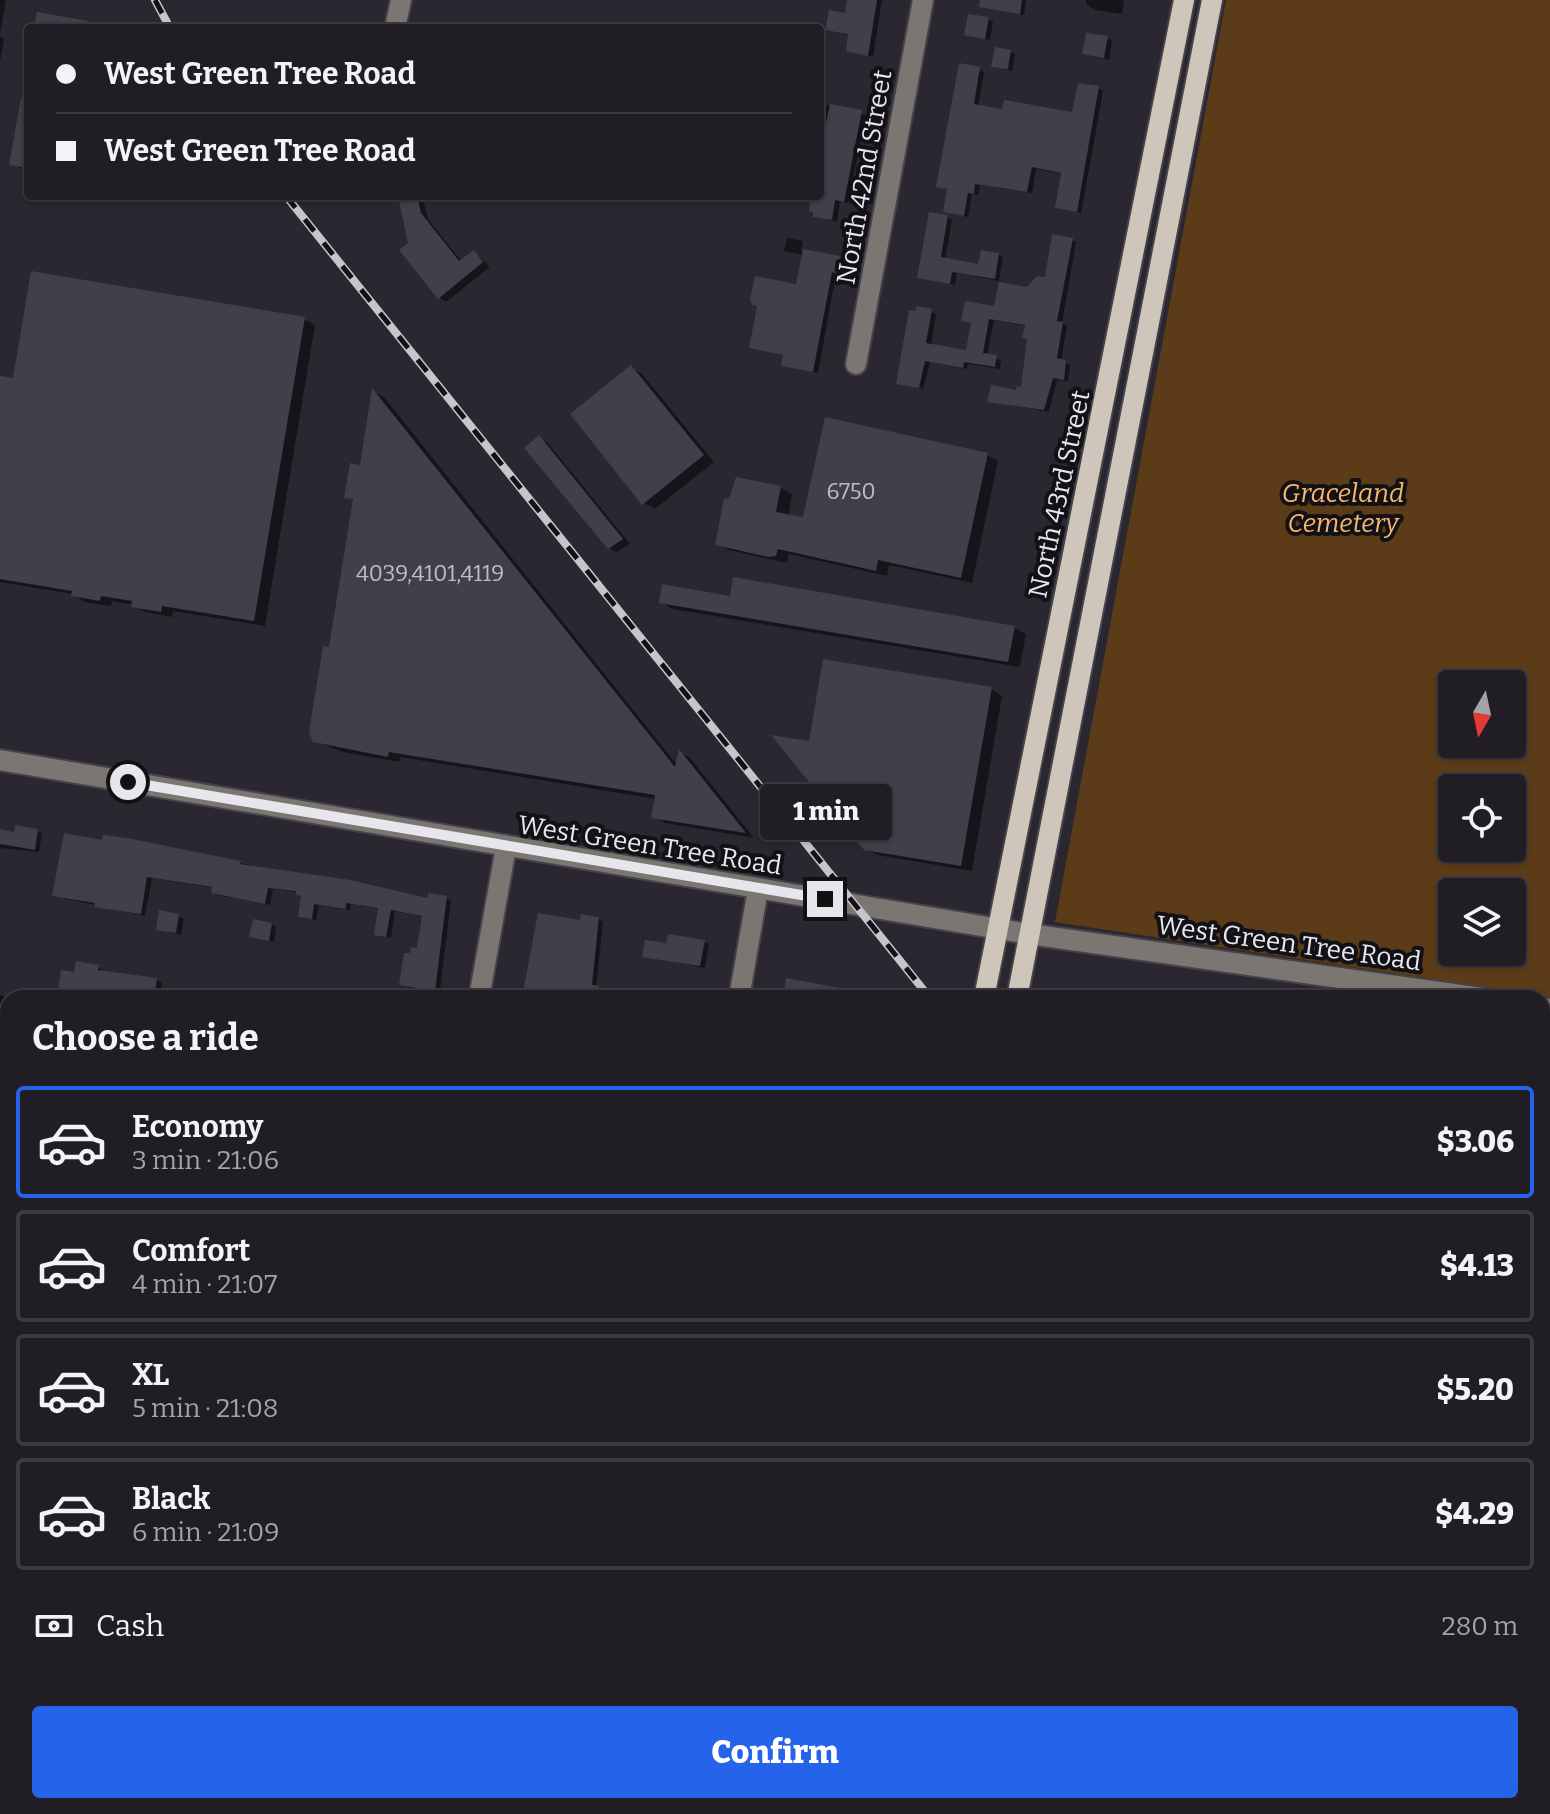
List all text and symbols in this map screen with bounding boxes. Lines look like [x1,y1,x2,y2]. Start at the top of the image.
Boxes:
text: West Green Tree Road [104,56,416,92]
street label: North 42nd Street [830,67,899,287]
text: West Green Tree Road [104,133,416,169]
street label: North 43rd Street [1022,387,1097,601]
house number: 6750 [826,478,876,505]
park label: Graceland Cemetery [1282,478,1404,539]
house number: 4039,4101,4119 [356,560,504,587]
north arrow [1438,670,1526,758]
map controls [1438,670,1526,966]
route start [110,764,146,800]
button: locate [1438,774,1526,862]
callout: 1 min [759,783,891,839]
text: 1 min [793,796,859,827]
street label: West Green Tree Road [516,809,784,882]
button: layers [1438,878,1526,966]
route end [807,881,843,917]
street label: West Green Tree Road [1155,910,1423,977]
text: Choose a ride [32,1016,259,1060]
icon: car [36,1106,108,1178]
text: Economy [132,1109,263,1145]
text: $3.06 [1437,1124,1514,1160]
text: 3 min · 21:06 [132,1145,279,1176]
icon: car [36,1230,108,1302]
text: Comfort [132,1233,250,1269]
text: $4.13 [1440,1248,1514,1284]
text: 4 min · 21:07 [132,1269,277,1300]
icon: car [36,1354,108,1426]
text: XL [132,1357,169,1393]
text: $5.20 [1436,1372,1514,1408]
text: 5 min · 21:08 [132,1393,278,1424]
icon: car [36,1478,108,1550]
text: Black [132,1481,210,1517]
text: $4.29 [1435,1496,1514,1532]
text: 6 min · 21:09 [132,1517,279,1548]
icon: cash [32,1604,76,1648]
text: Cash [96,1608,164,1644]
text: 280 m [1442,1611,1518,1642]
button: Confirm [32,1706,1518,1798]

